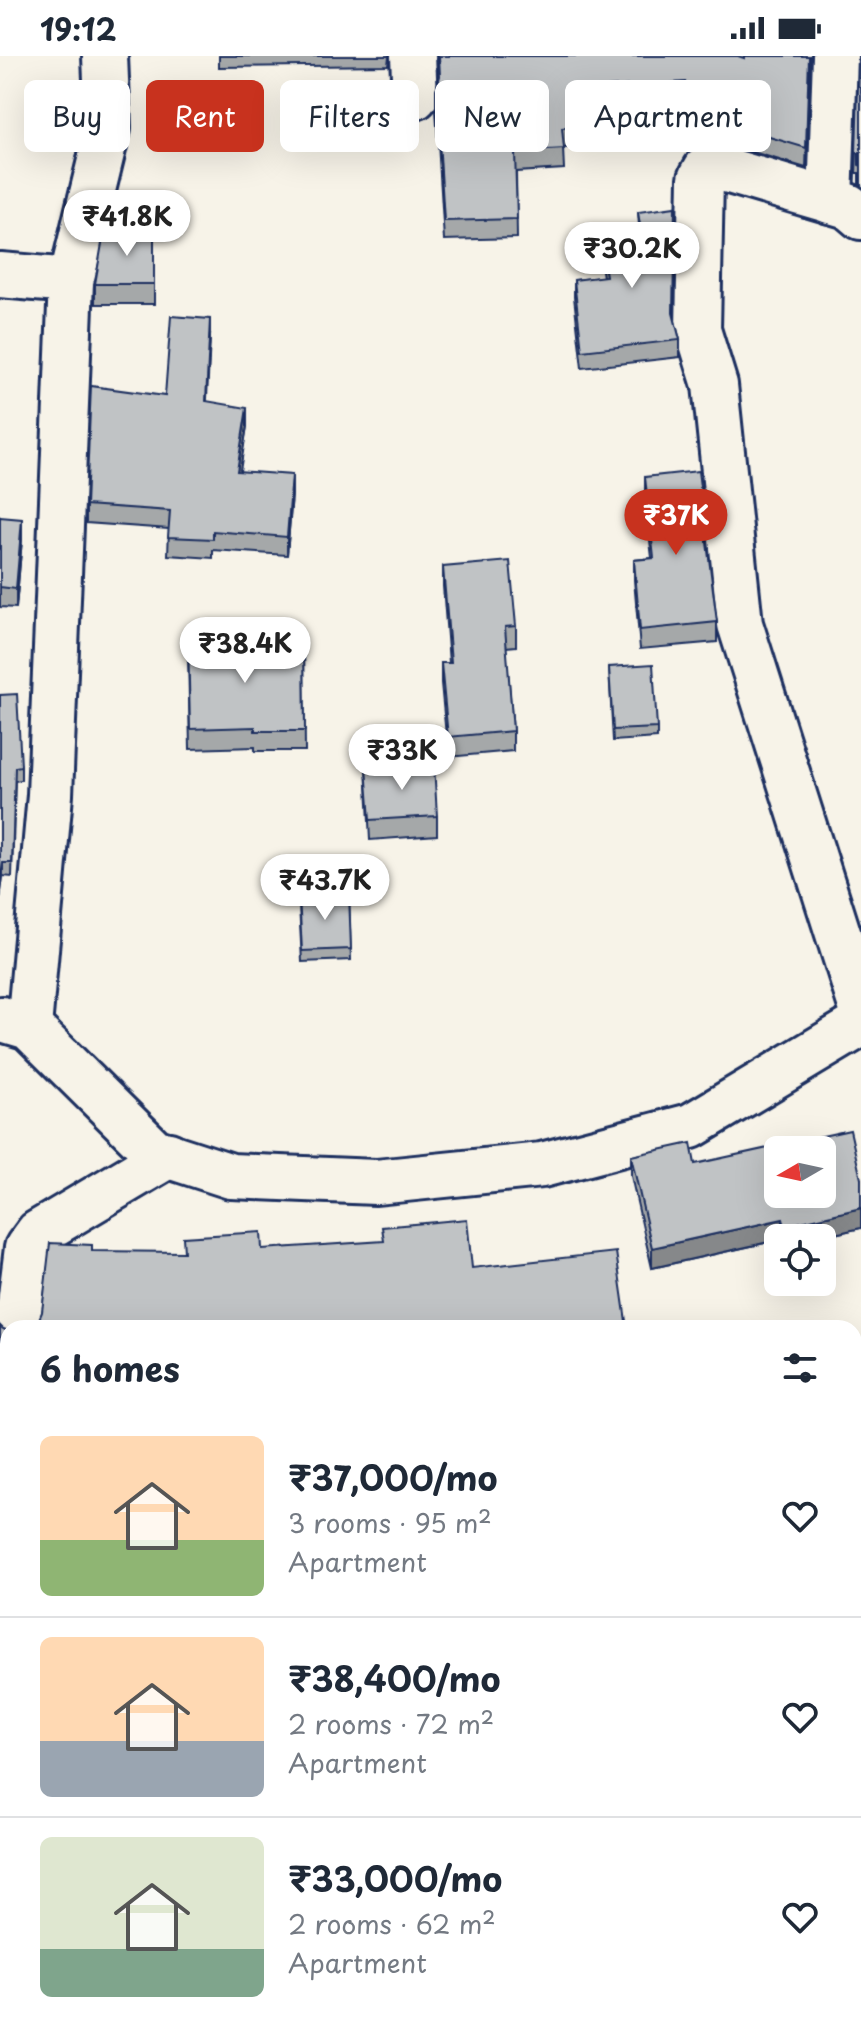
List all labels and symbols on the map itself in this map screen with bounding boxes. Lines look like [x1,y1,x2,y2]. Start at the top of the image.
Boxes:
pin: ₹41.8K [62,190,192,258]
pin: ₹30.2K [567,222,697,290]
pin: ₹37K [629,489,723,557]
pin: ₹38.4K [180,617,310,685]
pin: ₹33K [355,724,449,792]
pin: ₹43.7K [260,854,390,922]
north arrow [764,1136,836,1208]

